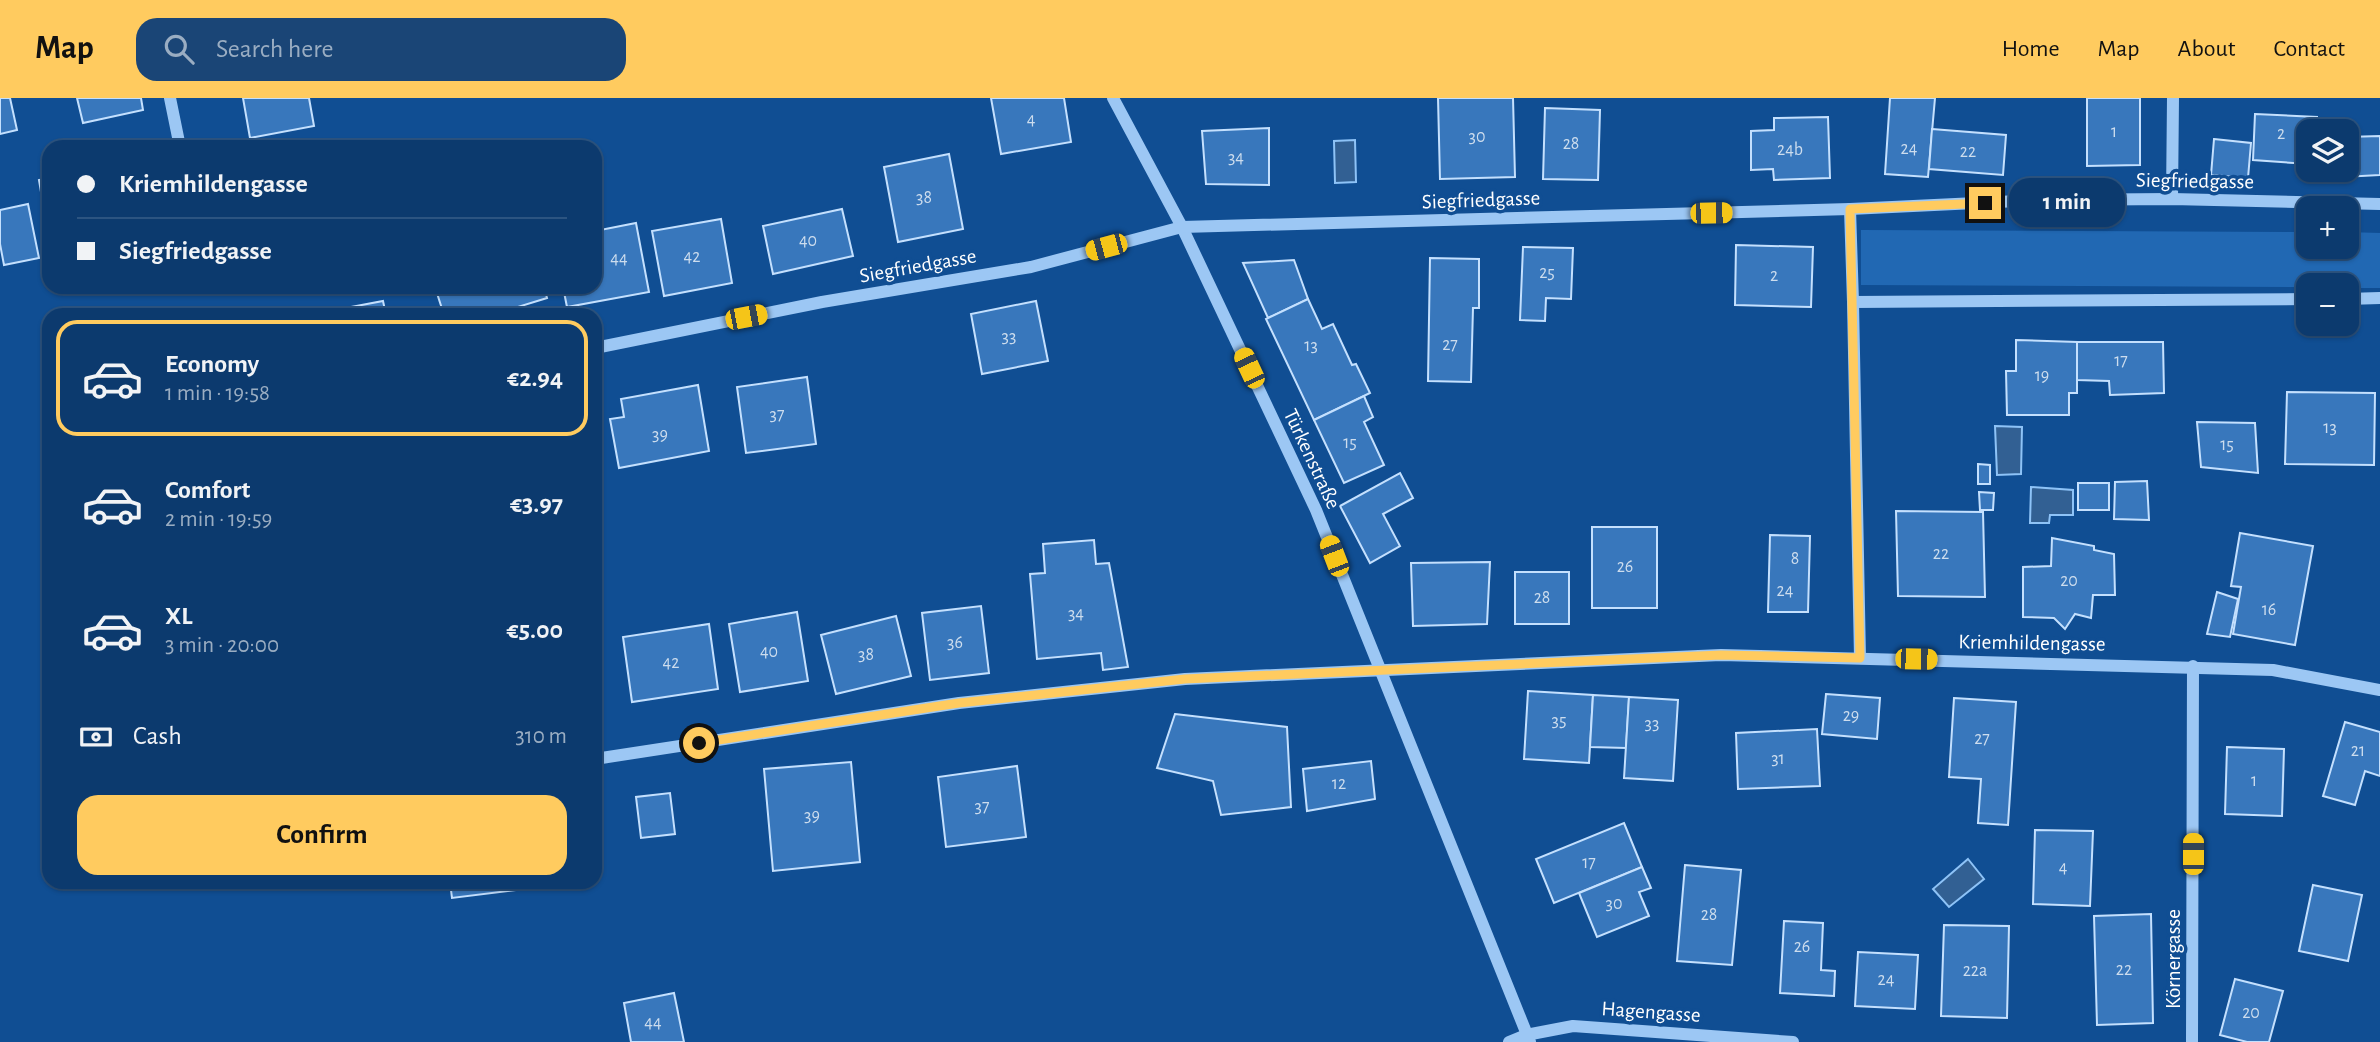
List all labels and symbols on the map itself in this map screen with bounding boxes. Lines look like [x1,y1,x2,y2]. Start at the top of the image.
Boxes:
house number: 4 [1027,111,1036,129]
house number: 1 [2111,123,2117,141]
house number: 2 [2277,125,2285,143]
house number: 30 [1469,128,1485,146]
house number: 28 [1563,135,1579,153]
house number: 24 [1901,140,1918,158]
house number: 24b [1777,141,1803,159]
house number: 22 [1960,143,1976,161]
house number: 34 [1228,149,1244,167]
street label: Siegfriedgasse [2136,169,2254,193]
callout: 1 min [2010,178,2125,228]
street label: Siegfriedgasse [1421,187,1541,213]
route end [1969,187,2001,219]
house number: 38 [916,189,932,207]
car [1690,202,1733,224]
car [1083,231,1130,263]
house number: 40 [799,232,817,250]
street label: Siegfriedgasse [858,245,978,287]
house number: 42 [684,248,700,266]
house number: 44 [610,250,628,268]
house number: 25 [1539,264,1555,282]
house number: 2 [1770,267,1778,285]
car [724,303,769,331]
house number: 33 [1002,328,1016,346]
house number: 27 [1442,336,1458,354]
house number: 13 [1304,337,1318,355]
car [1231,345,1268,391]
house number: 17 [2114,352,2128,370]
house number: 19 [2035,367,2049,385]
house number: 37 [770,406,784,424]
street label: Türkenstraße [1280,406,1344,512]
house number: 13 [2323,419,2337,437]
house number: 39 [652,426,668,444]
house number: 15 [1343,434,1357,452]
house number: 15 [2220,436,2234,454]
car [1317,533,1352,579]
house number: 22 [1933,545,1949,563]
house number: 8 [1791,550,1799,568]
house number: 26 [1617,558,1633,576]
house number: 20 [2060,572,2078,590]
house number: 24 [1777,582,1794,600]
house number: 28 [1534,589,1550,607]
house number: 16 [2262,601,2276,619]
house number: 34 [1068,605,1084,623]
street label: Kriemhildengasse [1958,631,2106,655]
house number: 36 [947,634,963,652]
house number: 40 [760,643,778,661]
house number: 38 [858,646,874,664]
car [1895,648,1938,670]
house number: 42 [663,654,679,672]
house number: 29 [1843,707,1859,725]
house number: 35 [1552,712,1566,730]
house number: 33 [1645,715,1659,733]
route start [683,727,715,759]
house number: 27 [1974,730,1990,748]
house number: 21 [2351,742,2365,760]
house number: 31 [1771,750,1785,768]
house number: 1 [2251,772,2257,790]
house number: 12 [1332,775,1346,793]
house number: 37 [975,798,989,816]
house number: 39 [804,807,820,825]
car [2183,833,2204,875]
house number: 17 [1582,854,1596,872]
house number: 4 [2059,859,2068,877]
house number: 30 [1606,895,1622,913]
house number: 28 [1701,906,1717,924]
street label: Körnergasse [2163,909,2184,1009]
house number: 26 [1794,938,1810,956]
house number: 22 [2116,961,2132,979]
house number: 22a [1963,962,1987,980]
house number: 24 [1878,971,1895,989]
street label: Hagengasse [1601,998,1701,1026]
house number: 20 [2242,1004,2260,1022]
house number: 44 [644,1014,662,1032]

